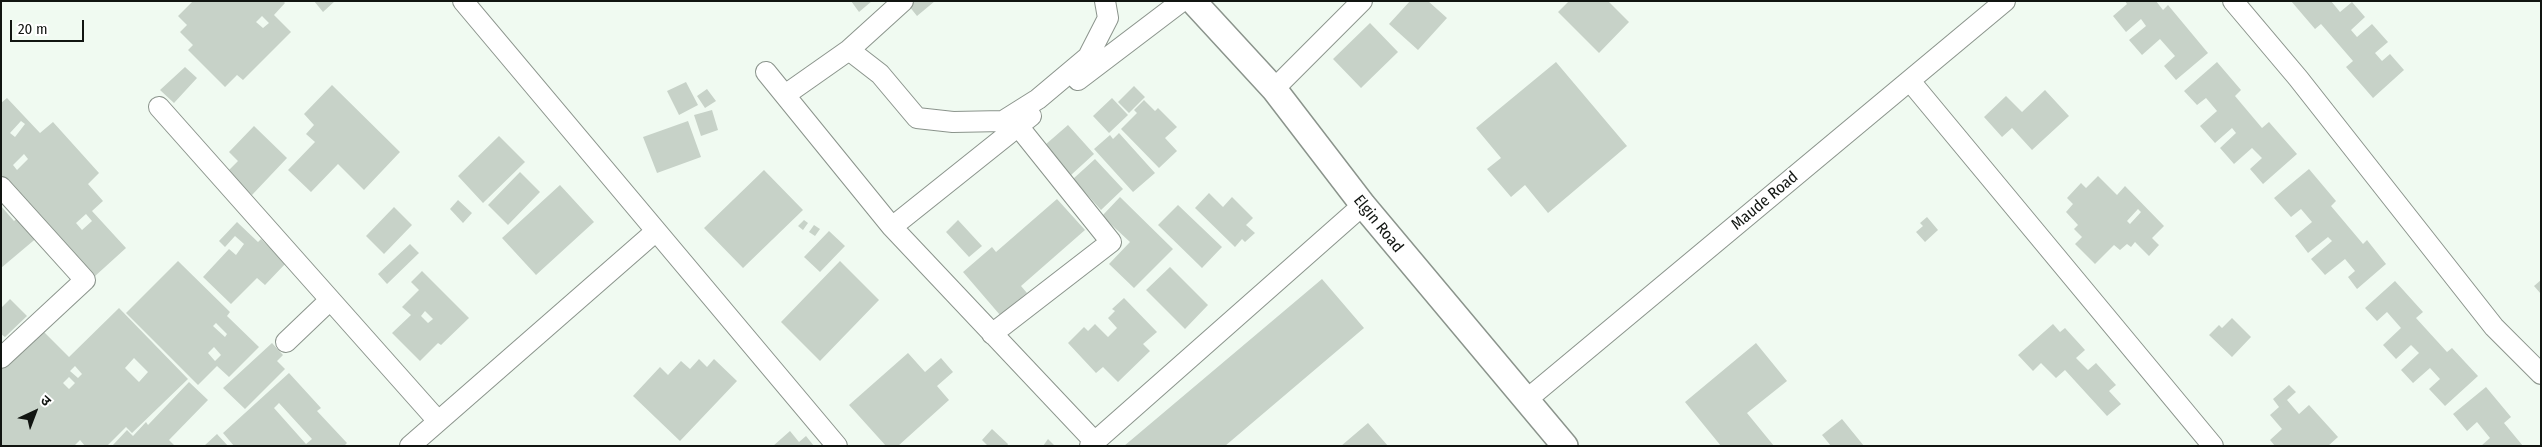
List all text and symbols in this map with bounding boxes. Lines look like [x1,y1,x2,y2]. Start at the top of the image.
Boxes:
scale bar [12,10,86,42]
text: 20 m [18,20,48,38]
street label: Maude Road [1728,168,1802,234]
street label: Elgin Road [1349,191,1407,257]
north arrow [10,387,60,437]
text: उ [37,392,54,410]

